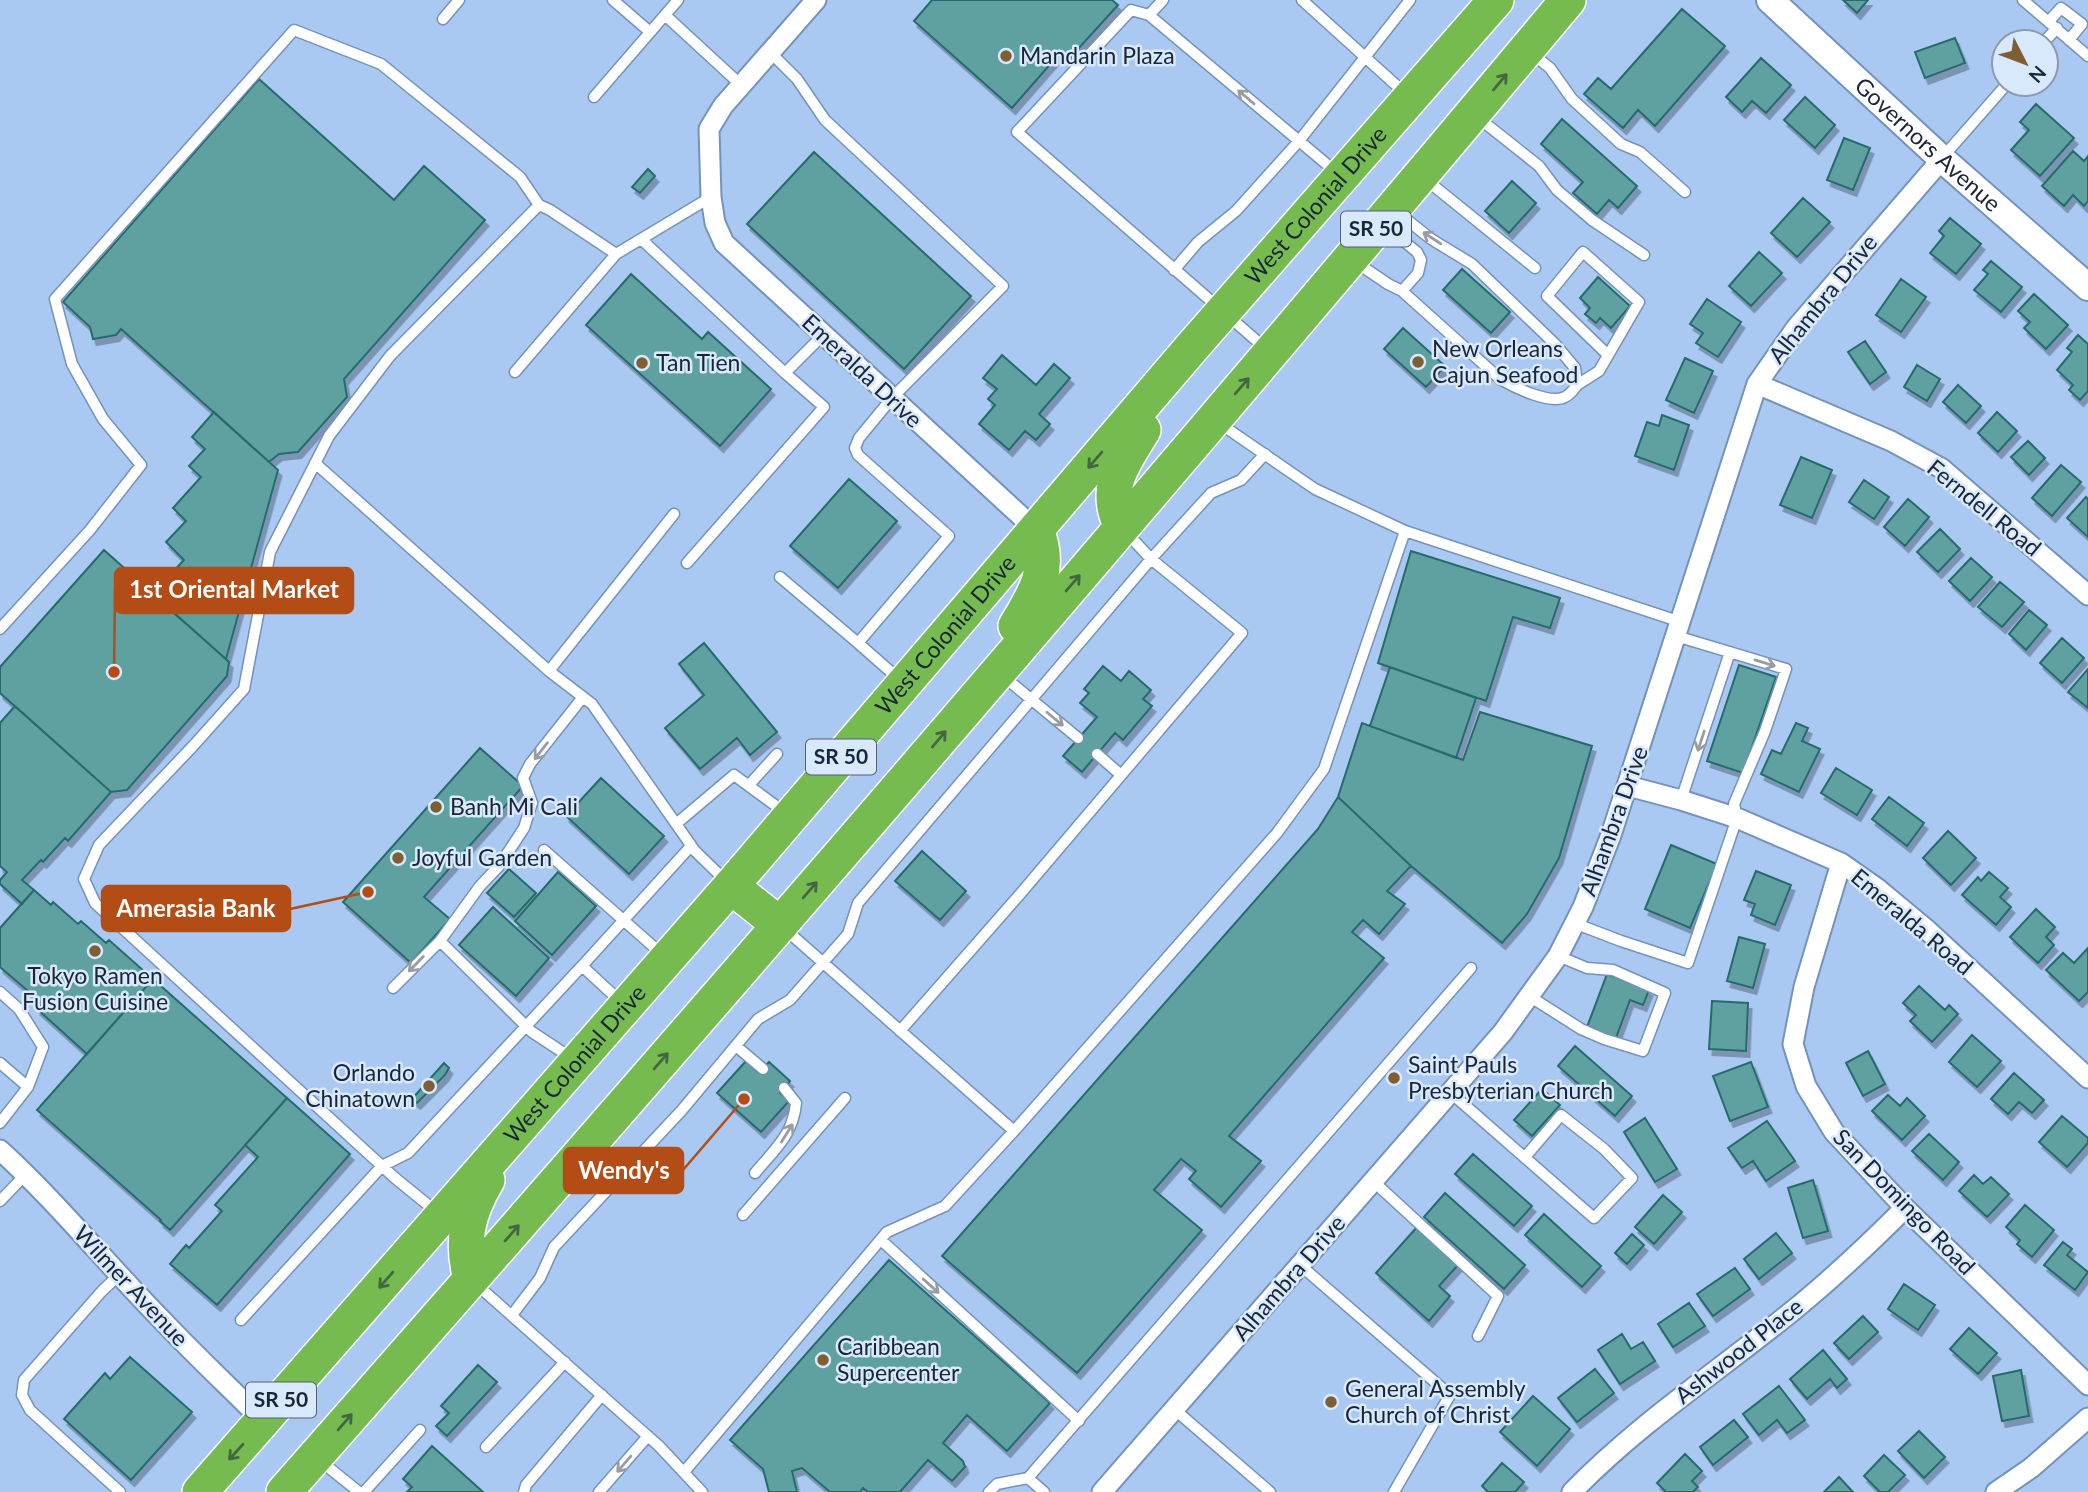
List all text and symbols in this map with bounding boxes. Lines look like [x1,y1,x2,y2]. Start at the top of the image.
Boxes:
north arrow [1990,28,2060,98]
place label: Mandarin Plaza [1020,41,1175,69]
marker: Mandarin Plaza [998,48,1014,64]
text: N [2025,62,2051,88]
street label: Governors Avenue [1850,71,2007,217]
one-way arrow [1492,73,1507,91]
one-way arrow [1238,89,1256,105]
street label: West Colonial Drive [1238,120,1392,290]
road number: SR 50 [1341,212,1411,246]
street label: Alhambra Drive [1762,228,1883,368]
one-way arrow [1422,231,1442,245]
street label: Emeralda Drive [797,307,929,433]
place label: New Orleans Cajun Seafood [1432,334,1578,388]
place label: Tan Tien [656,348,740,376]
marker: New Orleans Cajun Seafood [1410,354,1426,370]
marker: Tan Tien [634,355,650,371]
one-way arrow [1234,378,1250,396]
one-way arrow [1087,451,1103,469]
street label: Ferndell Road [1922,453,2047,562]
street label: West Colonial Drive [869,549,1021,720]
callout: 1st Oriental Market [115,568,353,613]
text: 1st Oriental Market [129,574,339,603]
one-way arrow [1065,575,1081,593]
one-way arrow [1754,658,1776,671]
one-way arrow [1046,711,1064,727]
one-way arrow [1694,729,1706,751]
one-way arrow [931,731,947,749]
road number: SR 50 [806,740,876,774]
one-way arrow [533,741,548,759]
street label: Alhambra Drive [1573,742,1653,899]
place label: Banh Mi Cali [450,792,578,820]
marker: Banh Mi Cali [428,799,444,815]
place label: Joyful Garden [412,843,552,871]
marker: Joyful Garden [390,850,406,866]
street label: Emeralda Road [1846,862,1979,980]
one-way arrow [802,881,818,899]
callout: Amerasia Bank [102,886,290,931]
text: Amerasia Bank [115,893,276,922]
marker: Tokyo Ramen Fusion Cuisine [87,943,103,959]
one-way arrow [407,955,424,972]
place label: Tokyo Ramen Fusion Cuisine [22,961,168,1015]
street label: West Colonial Drive [497,978,651,1148]
place label: Saint Pauls Presbyterian Church [1408,1050,1613,1104]
one-way arrow [653,1053,669,1071]
place label: Orlando Chinatown [305,1058,415,1112]
marker: Saint Pauls Presbyterian Church [1386,1070,1402,1086]
marker: Orlando Chinatown [421,1078,437,1094]
one-way arrow [781,1123,795,1143]
street label: San Domingo Road [1828,1123,1981,1280]
callout: Wendy's [564,1148,683,1193]
text: Wendy's [578,1155,670,1184]
street label: Alhambra Drive [1226,1209,1350,1346]
street label: Wilmer Avenue [69,1219,195,1352]
one-way arrow [503,1225,520,1242]
one-way arrow [378,1271,394,1289]
one-way arrow [922,1278,940,1294]
street label: Ashwood Place [1669,1292,1808,1409]
place label: Caribbean Supercenter [837,1332,960,1386]
marker: Caribbean Supercenter [815,1352,831,1368]
place label: General Assembly Church of Christ [1345,1374,1526,1428]
road number: SR 50 [246,1382,316,1418]
marker: General Assembly Church of Christ [1323,1394,1339,1410]
one-way arrow [337,1414,353,1432]
one-way arrow [228,1443,244,1461]
one-way arrow [616,1455,632,1473]

